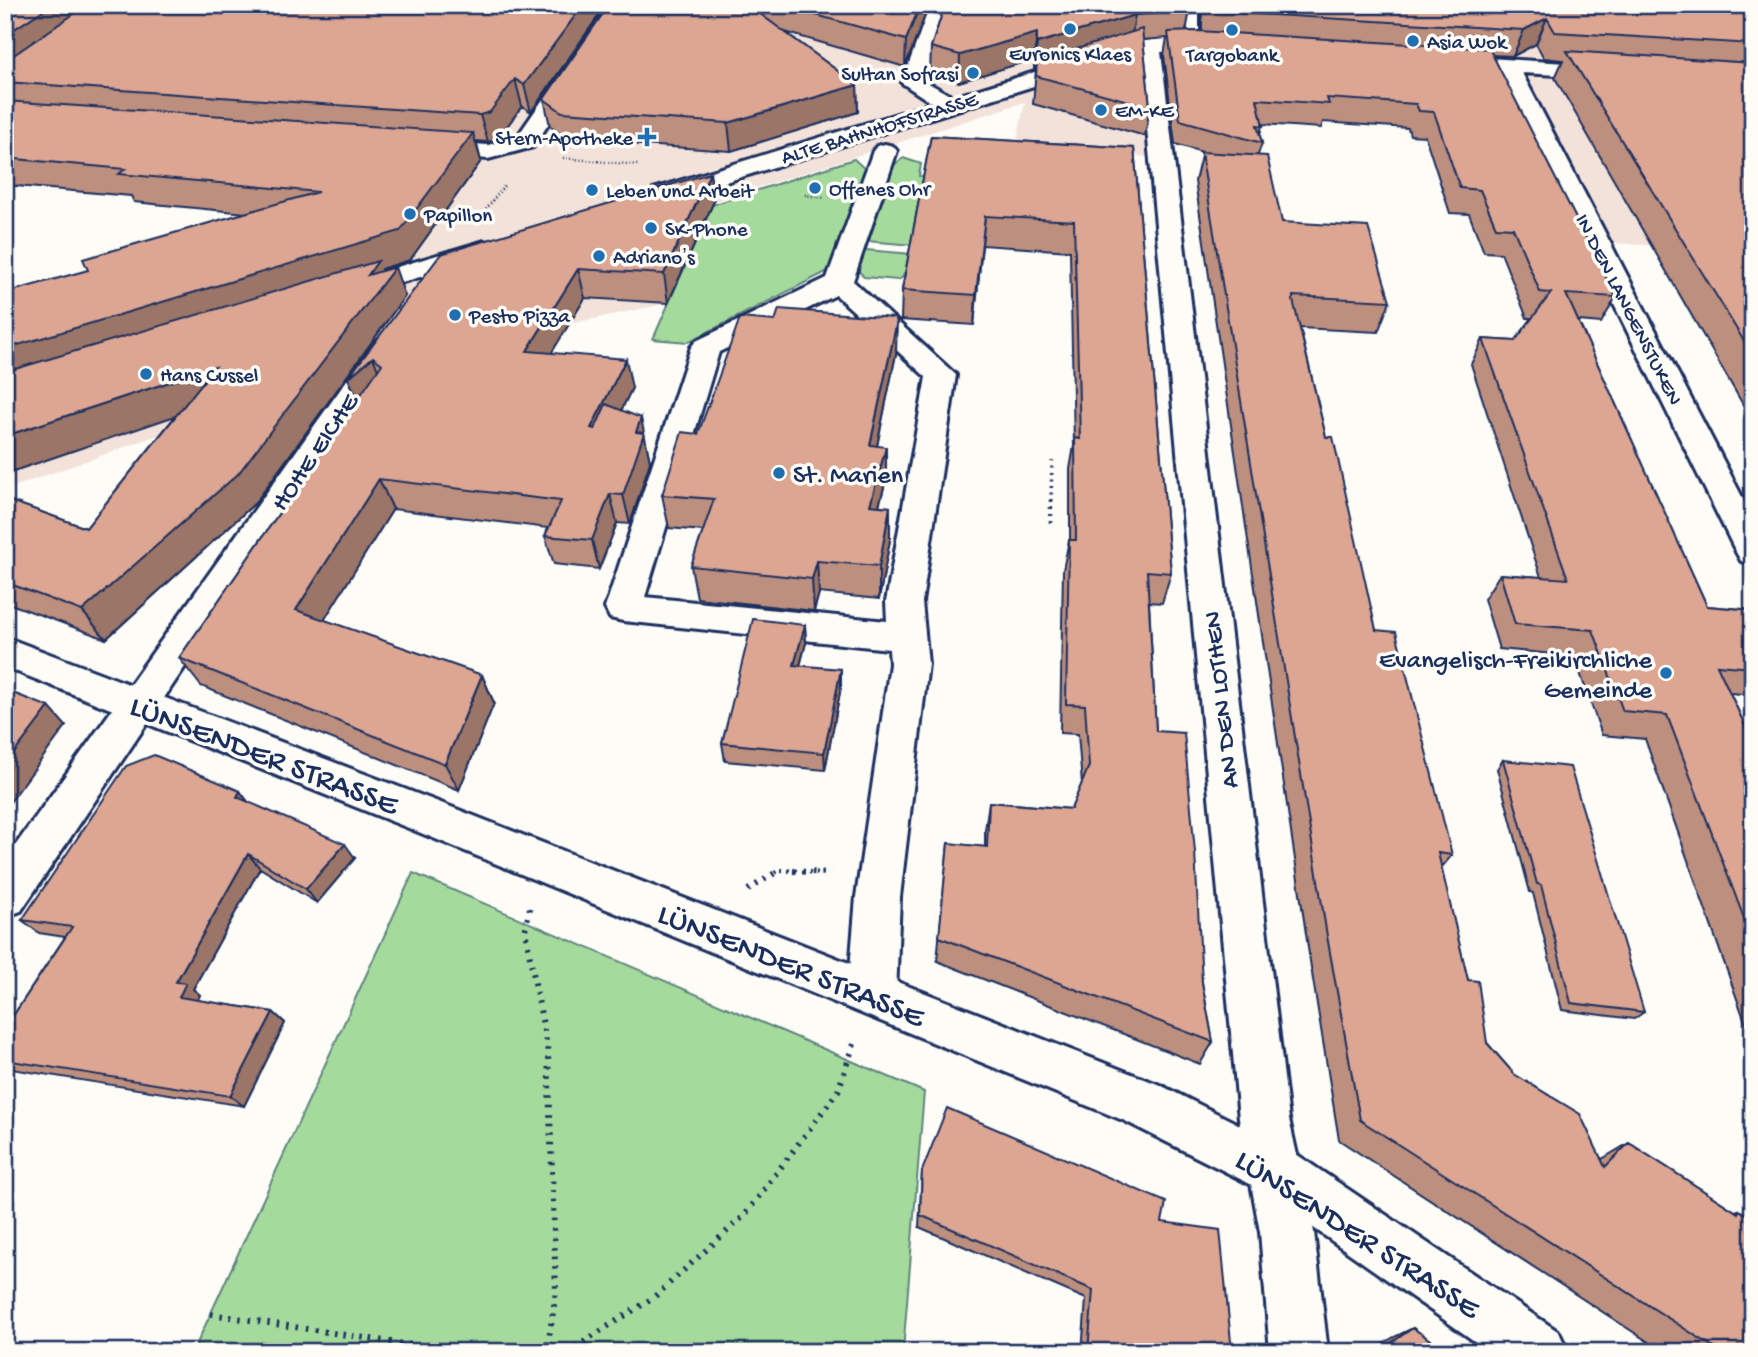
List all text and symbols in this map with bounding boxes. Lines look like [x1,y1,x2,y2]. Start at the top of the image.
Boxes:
marker: Euronics Klaes [1062,21,1078,37]
marker: Targobank [1224,22,1240,38]
place label: Asia Wok [1427,32,1509,57]
marker: Asia Wok [1405,33,1421,49]
place label: Euronics Klaes [1009,44,1132,69]
place label: Targobank [1185,45,1281,70]
place label: Sultan Sofrasi [841,64,959,89]
marker: Sultan Sofrasi [965,65,981,81]
street label: ALTE BAHNHOFSTRASSE [779,88,982,172]
place label: EM-KE [1115,101,1175,126]
marker: EM-KE [1093,102,1109,118]
place label: Stern-Apotheke [495,128,634,153]
marker: Stern-Apotheke [639,129,655,145]
place label: Offenes Ohr [829,179,932,204]
marker: Offenes Ohr [807,180,823,196]
place label: Leben und Arbeit [606,181,756,206]
marker: Leben und Arbeit [584,182,600,198]
place label: Papillon [423,205,492,230]
marker: Papillon [402,206,418,222]
street label: IN DEN LANGENSTUKEN [1568,211,1686,410]
place label: SK-Phone [665,219,749,244]
marker: SK-Phone [643,220,659,236]
place label: Adrianoʼs [613,247,696,272]
marker: Adrianoʼs [591,248,607,264]
place label: Pesto Pizza [468,306,571,331]
marker: Pesto Pizza [447,307,463,323]
place label: Hans Cussel [160,365,259,390]
marker: Hans Cussel [138,366,154,382]
street label: HOHE EICHE [266,388,368,518]
place label: St. Marien [793,462,904,493]
marker: St. Marien [771,465,787,481]
street label: AN DEN LOTHEN [1199,609,1248,790]
place label: Evangelisch-Freikirchliche Gemeinde [1379,647,1653,708]
marker: Evangelisch-Freikirchliche Gemeinde [1658,665,1674,681]
street label: LÜNSENDER STRASSE [124,689,404,827]
street label: LÜNSENDER STRASSE [651,897,930,1039]
street label: LÜNSENDER STRASSE [1227,1143,1487,1330]

